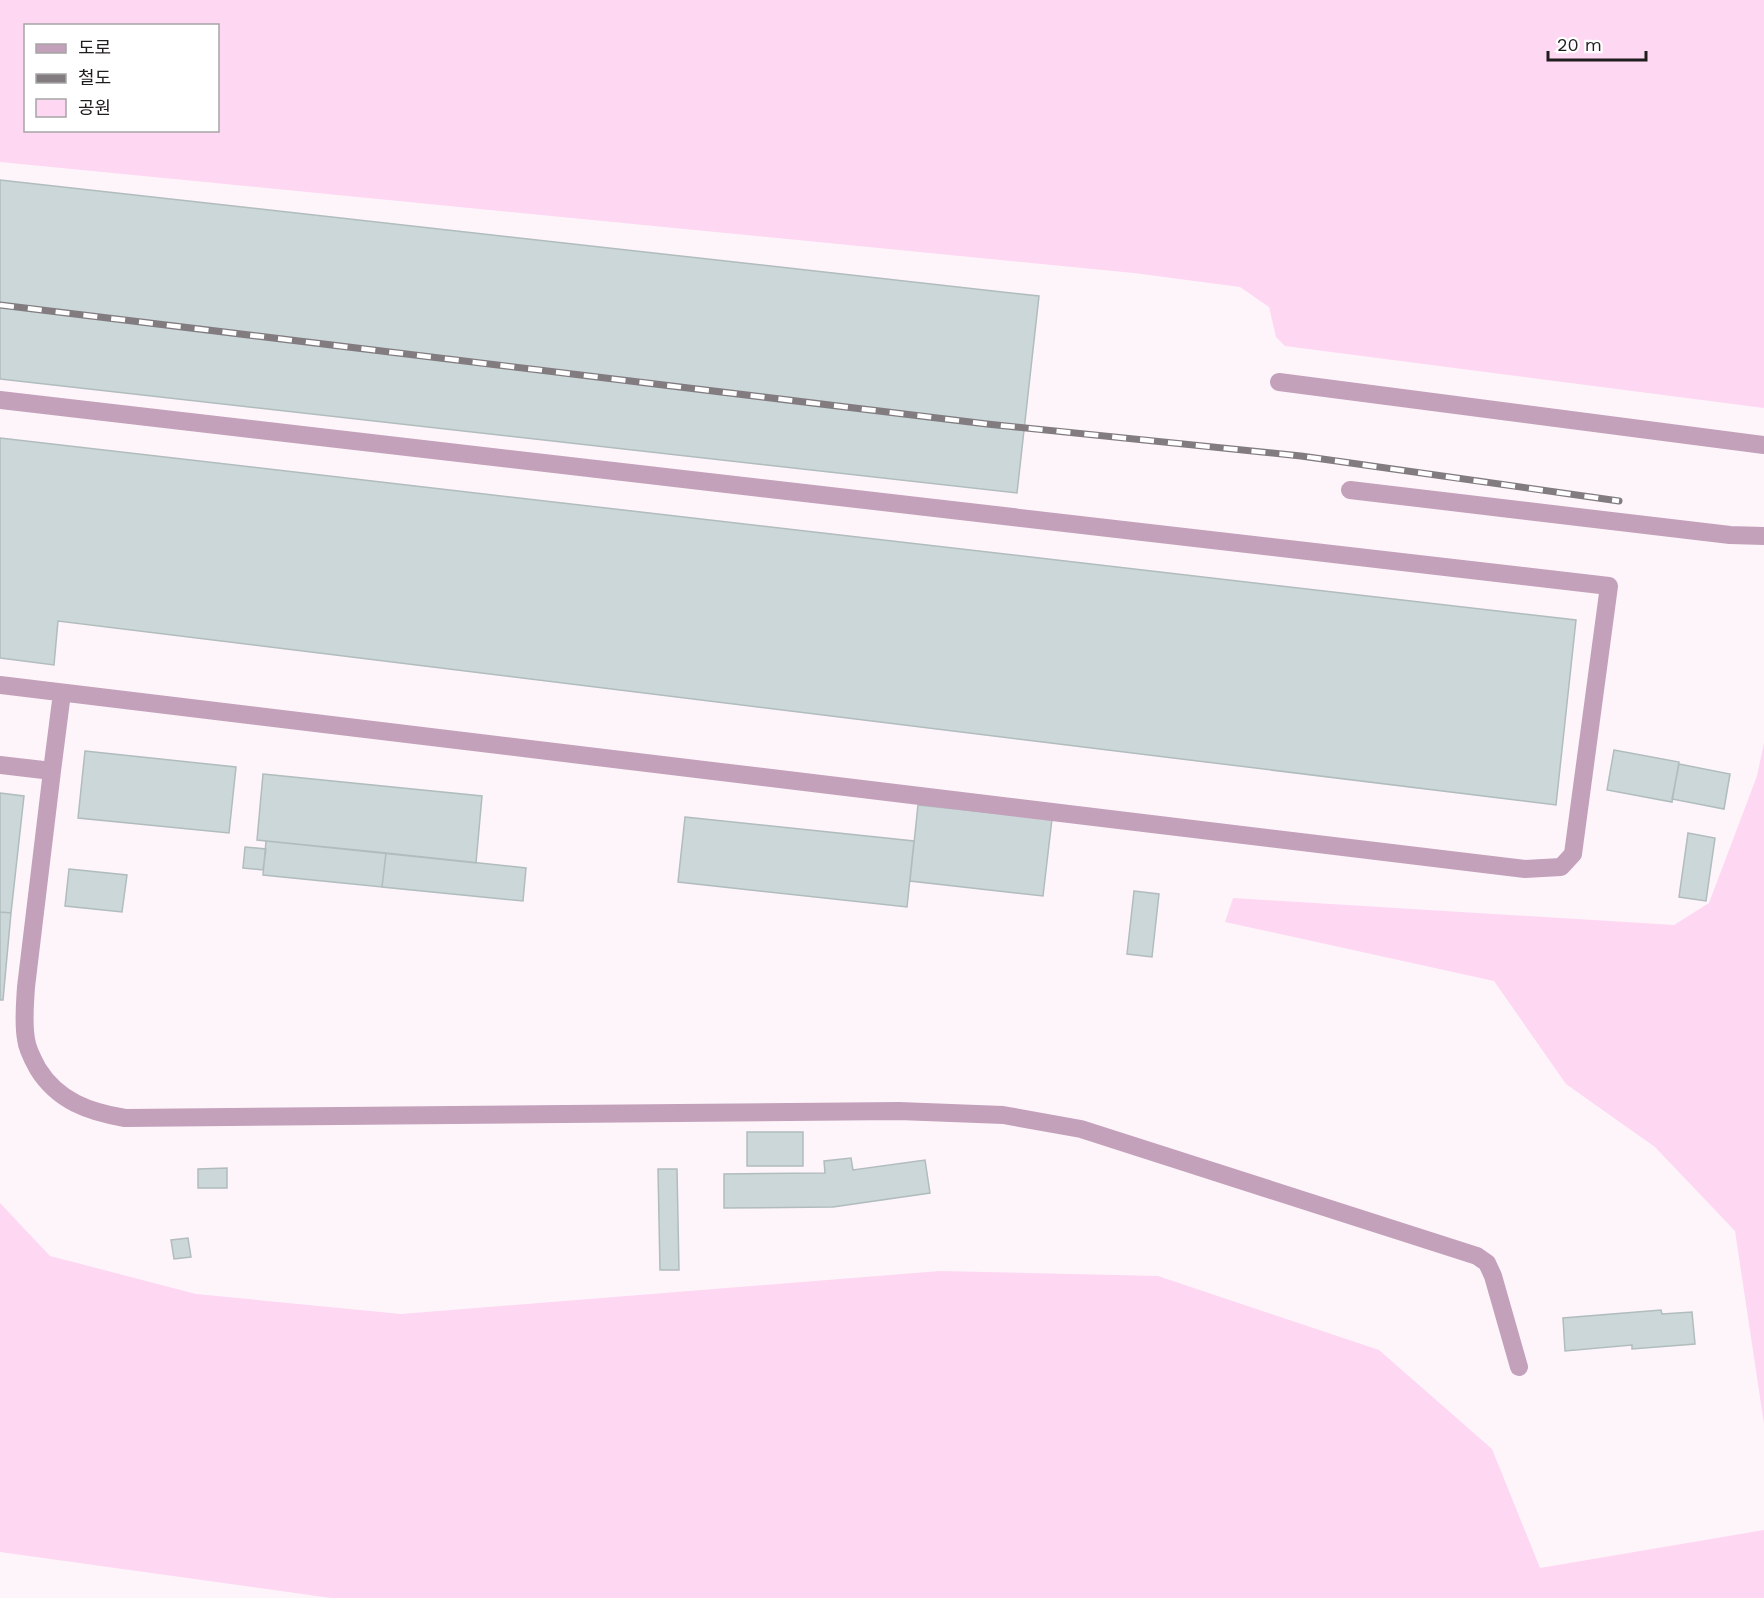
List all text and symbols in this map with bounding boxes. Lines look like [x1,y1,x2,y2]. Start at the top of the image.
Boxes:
legend [24,24,219,132]
scale bar [1548,24,1646,62]
text: 20 m [1557,34,1602,55]
text: 도로 [78,37,111,58]
text: 철도 [78,67,111,88]
text: 공원 [78,97,111,118]

